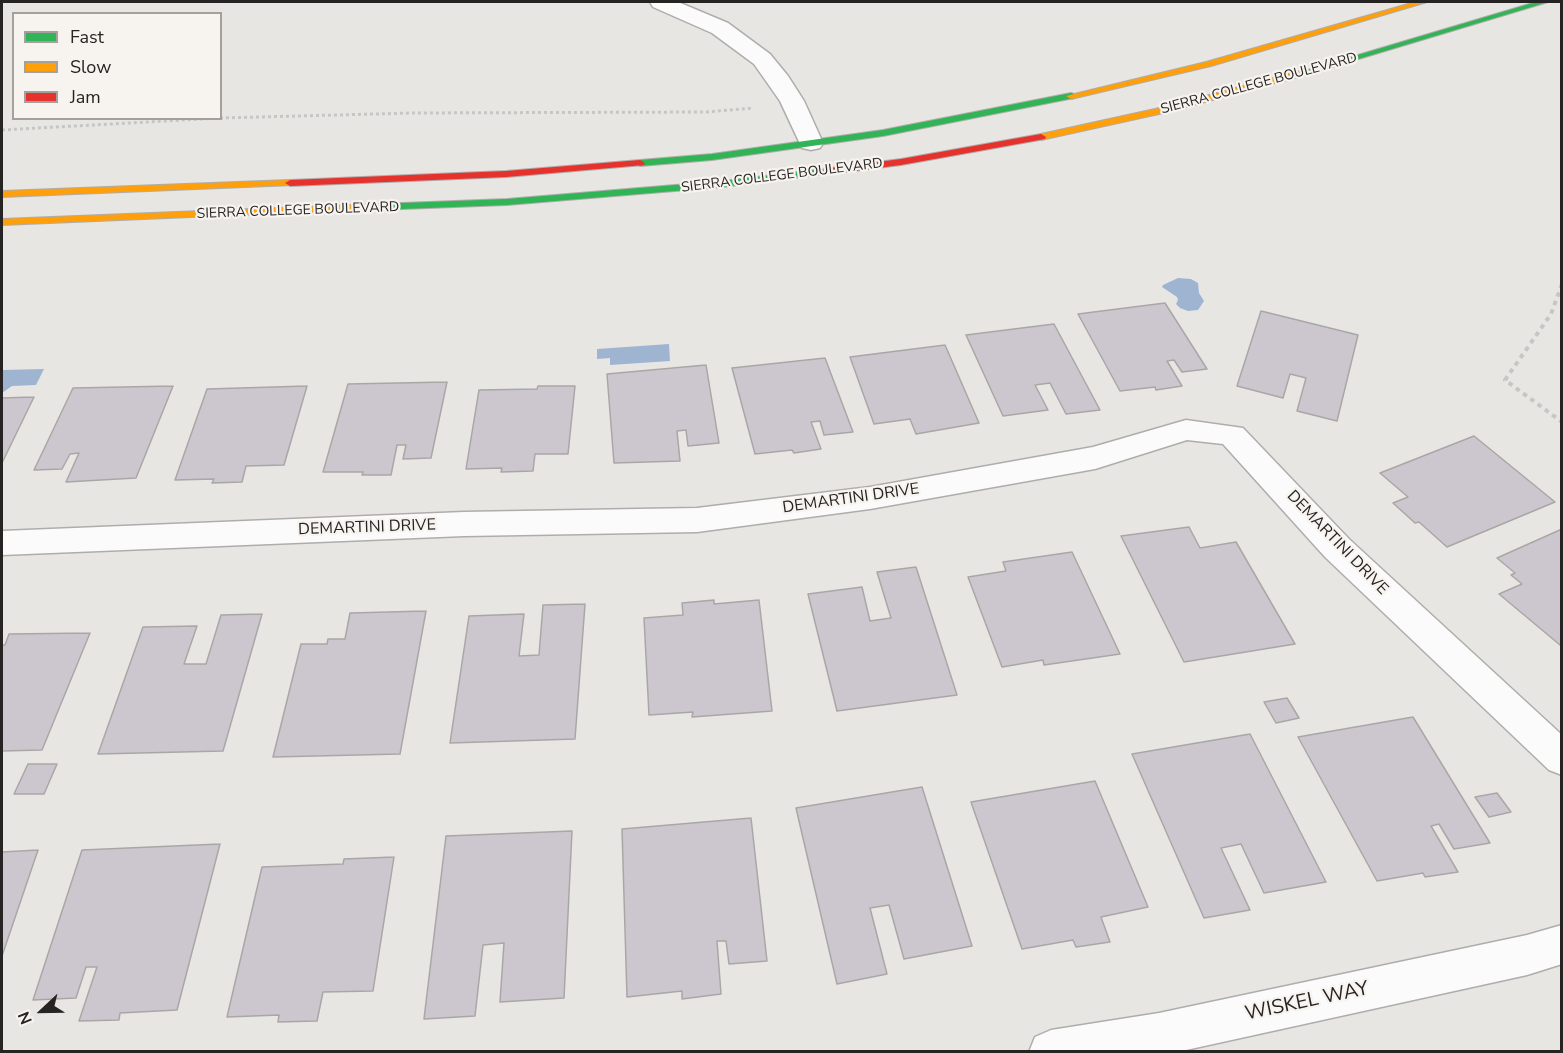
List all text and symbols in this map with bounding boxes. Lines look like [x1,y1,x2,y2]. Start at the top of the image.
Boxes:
legend [12,12,222,120]
text: Fast [70,25,104,49]
street label: SIERRA COLLEGE BOULEVARD [1159,50,1359,118]
text: Slow [70,55,111,79]
text: Jam [70,85,101,109]
street label: SIERRA COLLEGE BOULEVARD [680,155,884,197]
street label: SIERRA COLLEGE BOULEVARD [196,199,400,223]
street label: DEMARTINI DRIVE [781,480,921,518]
street label: DEMARTINI DRIVE [1282,487,1392,599]
street label: DEMARTINI DRIVE [298,516,436,540]
street label: WISKEL WAY [1243,977,1371,1027]
north arrow [12,981,72,1041]
text: N [13,1008,38,1027]

